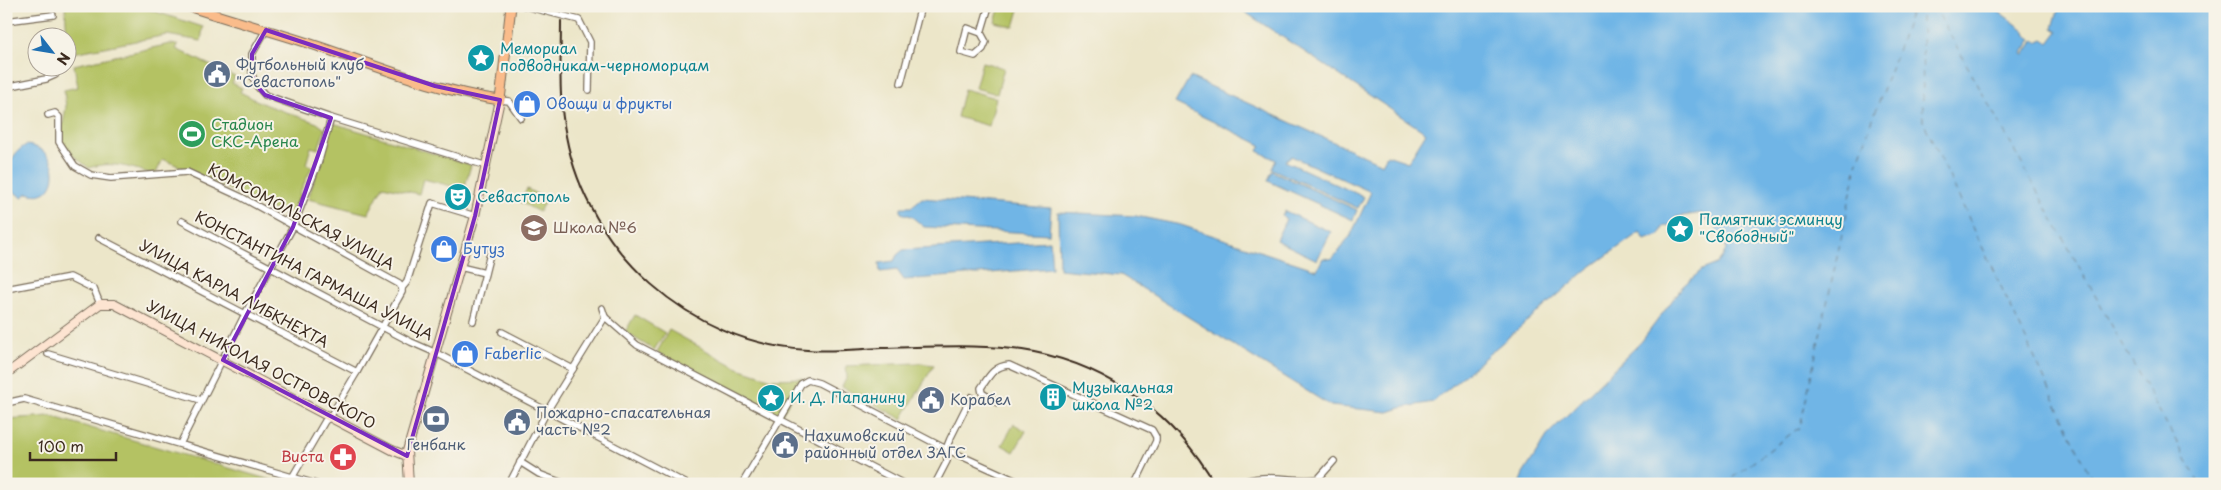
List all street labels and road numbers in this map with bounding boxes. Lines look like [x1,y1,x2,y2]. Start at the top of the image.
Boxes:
street label: КОМСОМОЛЬСКАЯ УЛИЦА [204,157,399,275]
street label: КОНСТАНТИНА ГАРМАША УЛИЦА [191,204,438,345]
street label: УЛИЦА КАРЛА ЛИБКНЕХТА [136,233,333,352]
street label: УЛИЦА НИКОЛАЯ ОСТРОВСКОГО [143,293,380,434]

